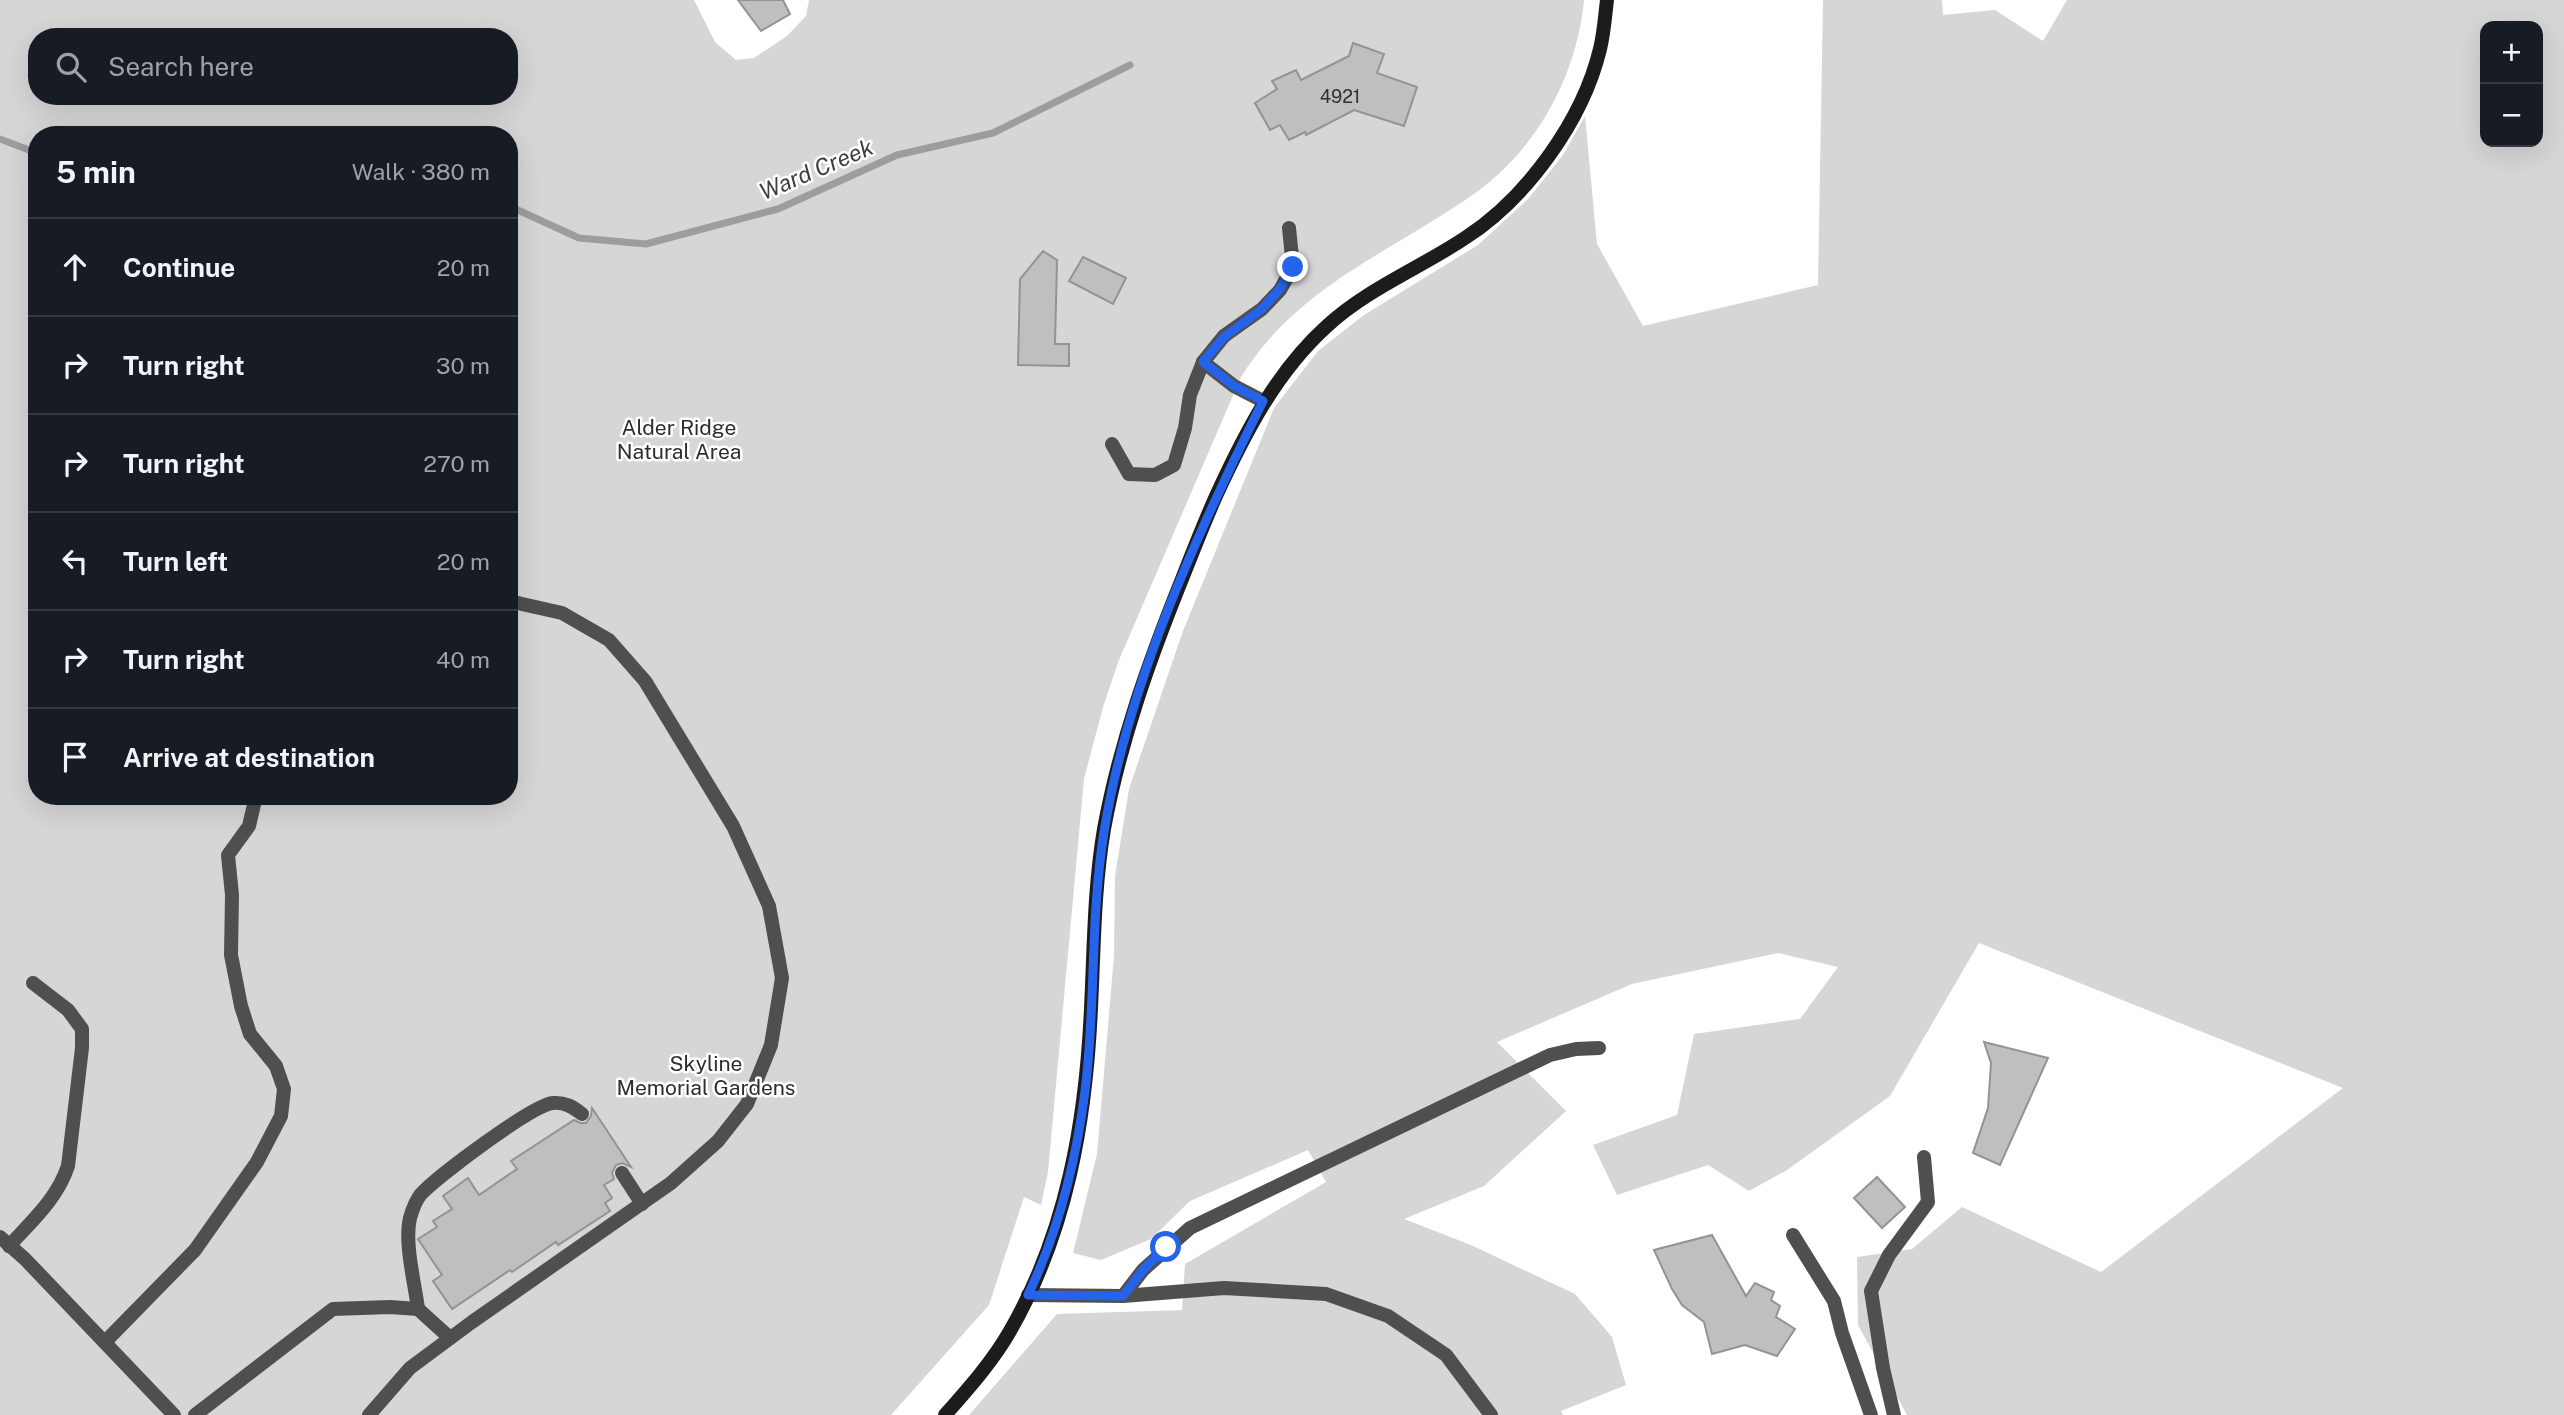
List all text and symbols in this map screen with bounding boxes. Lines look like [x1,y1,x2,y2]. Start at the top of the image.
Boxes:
map controls [2480,21,2543,147]
button: + [2480,21,2543,84]
search box [28,28,518,105]
icon: search [52,48,90,86]
text: Search here [108,51,254,82]
button: − [2480,84,2543,147]
house number: 4921 [1320,86,1360,107]
water label: Ward Creek [755,133,877,205]
text: 5 min [56,154,136,190]
text: Walk · 380 m [352,158,490,185]
icon: ahead [56,248,94,286]
route end [1277,251,1308,282]
text: Continue [123,252,235,283]
text: 20 m [437,254,490,281]
icon: right [56,346,94,384]
text: Turn right [123,350,245,381]
text: 30 m [436,352,490,379]
park label: Alder Ridge Natural Area [617,415,741,464]
icon: right [56,444,94,482]
text: Turn right [123,448,245,479]
text: 270 m [423,450,490,477]
icon: left [56,542,94,580]
text: Turn left [123,546,228,577]
text: 20 m [437,548,490,575]
icon: right [56,640,94,678]
text: Turn right [123,644,245,675]
text: 40 m [436,646,490,673]
icon: arrive [56,738,94,776]
text: Arrive at destination [123,742,375,773]
park label: Skyline Memorial Gardens [617,1051,795,1100]
route start [1150,1231,1181,1262]

